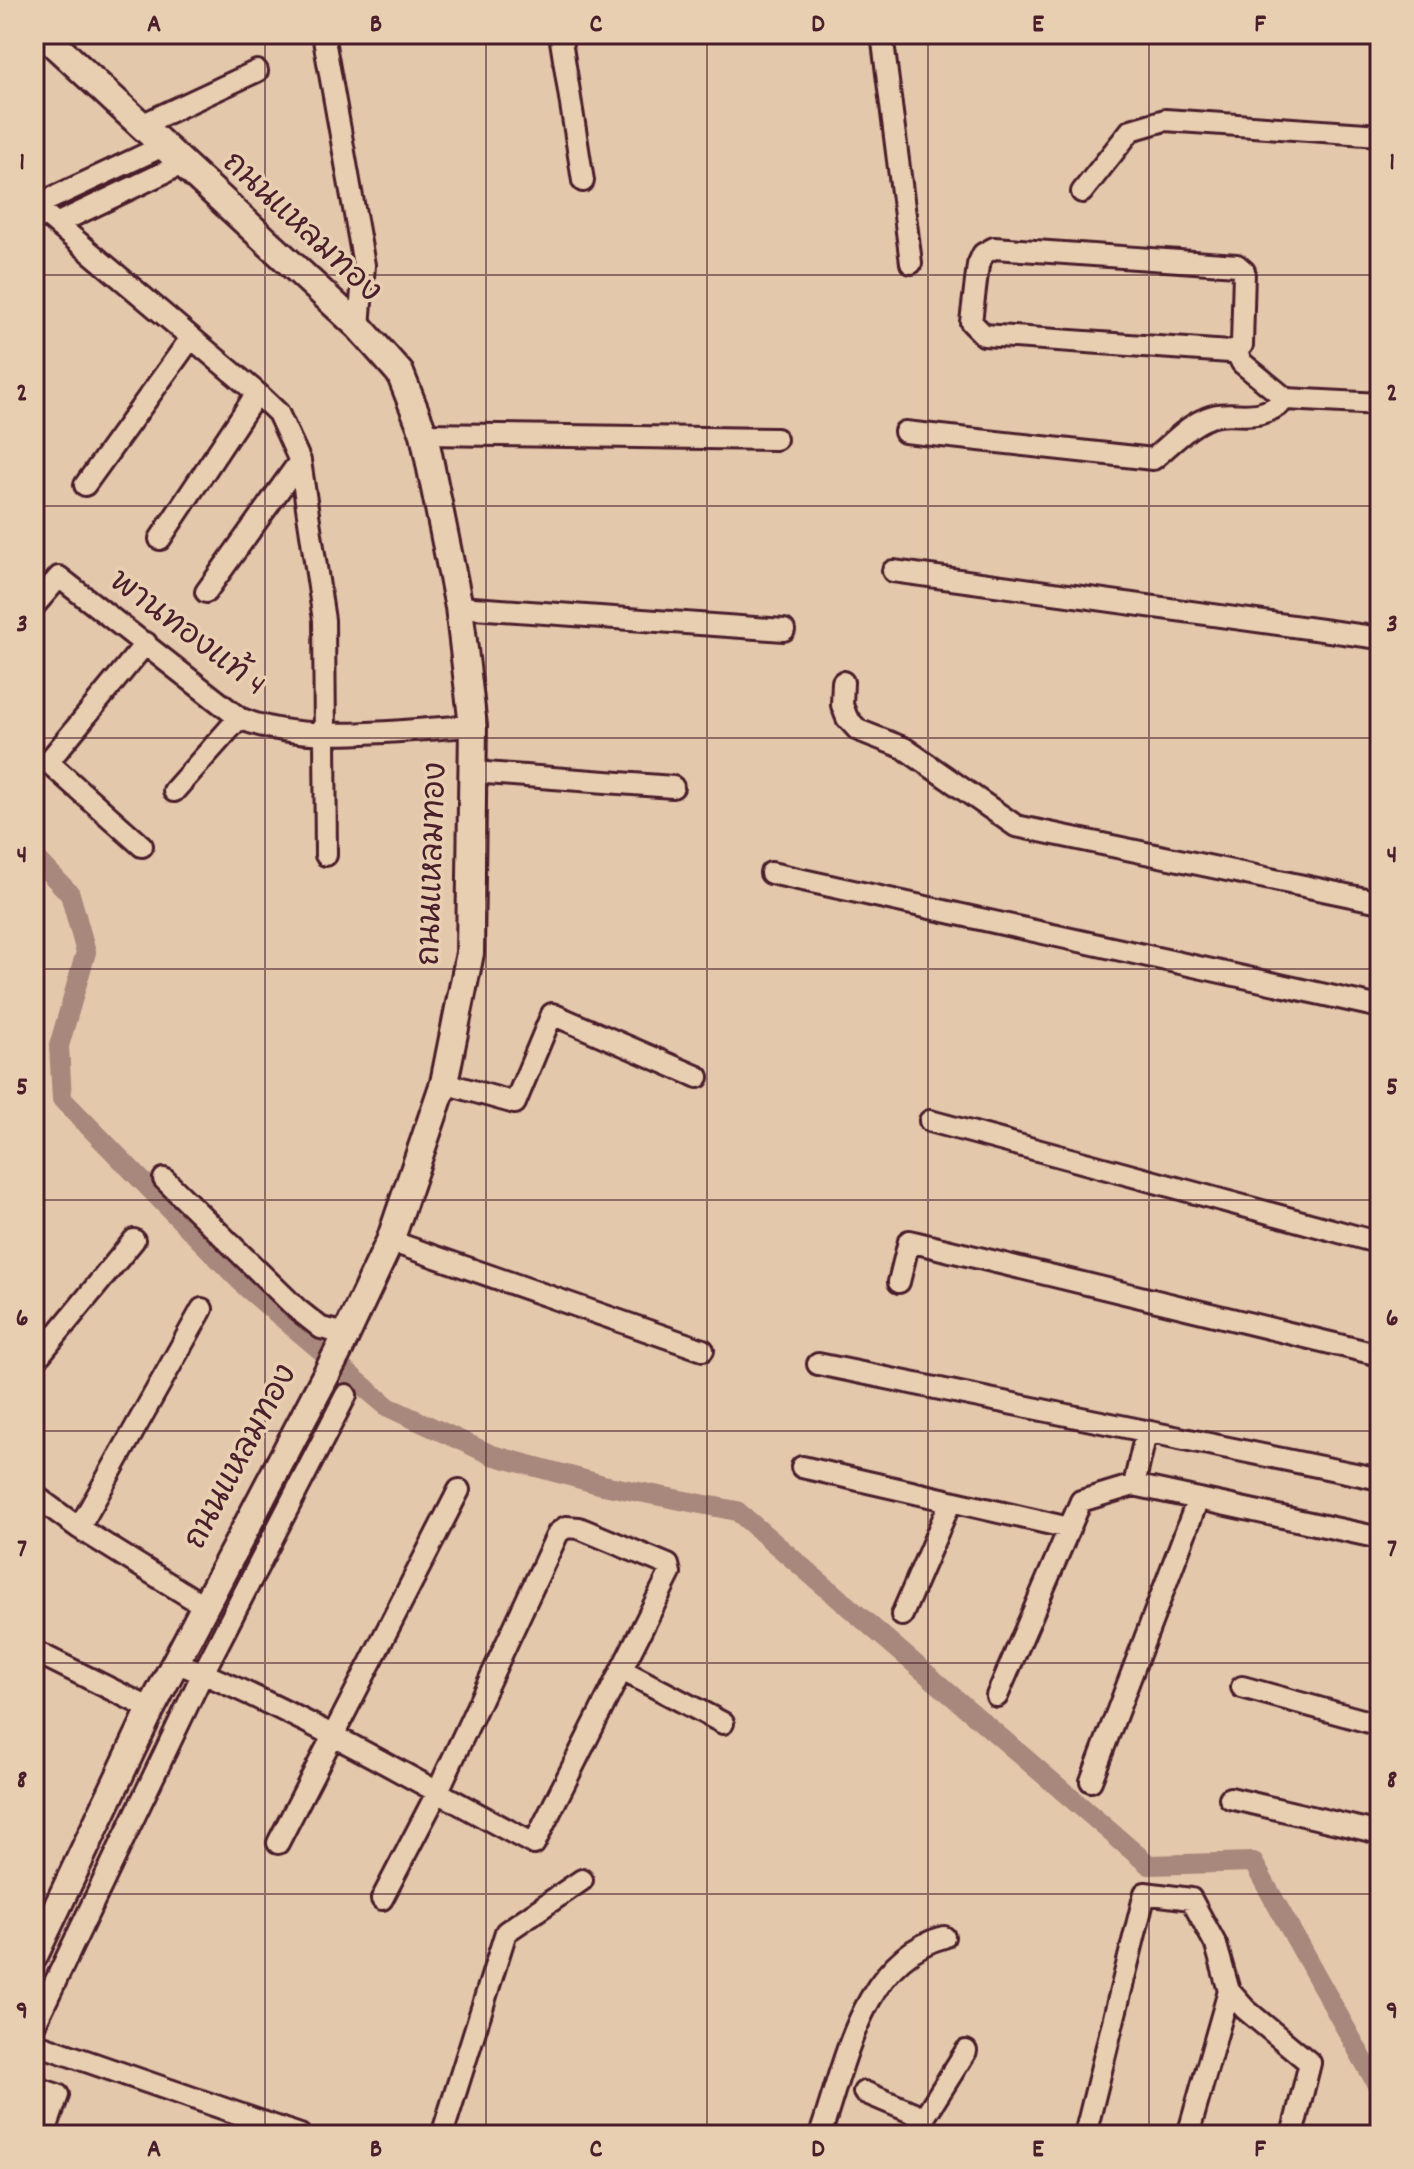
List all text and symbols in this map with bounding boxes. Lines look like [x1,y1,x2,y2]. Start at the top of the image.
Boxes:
text: A [147,7,161,44]
text: B [370,7,382,44]
text: C [590,7,603,44]
text: D [811,7,825,44]
text: E [1032,7,1044,44]
text: F [1254,7,1266,44]
street label: ถนนแหลมทอง [210,143,390,315]
text: 1 [19,145,25,182]
text: 1 [1389,145,1395,182]
text: 2 [16,376,28,413]
text: 2 [1386,376,1398,413]
street label: พานทองแท้ 4 [98,558,276,709]
text: 3 [16,607,28,644]
text: 3 [1386,607,1398,644]
street label: ถนนแหลมทอง [408,761,462,967]
text: 4 [17,838,27,875]
text: 4 [1387,838,1397,875]
text: 5 [16,1070,28,1107]
text: 5 [1386,1070,1398,1107]
text: 6 [16,1301,28,1338]
text: 6 [1386,1301,1398,1338]
street label: ถนนแหลมทอง [175,1357,311,1559]
text: 7 [17,1532,27,1569]
text: 7 [1387,1532,1397,1569]
text: 8 [17,1763,27,1800]
text: 8 [1387,1763,1397,1800]
text: 9 [16,1994,28,2031]
text: 9 [1386,1994,1398,2031]
text: A [147,2132,161,2169]
text: B [370,2132,382,2169]
text: C [590,2132,603,2169]
text: D [811,2132,825,2169]
text: E [1032,2132,1044,2169]
text: F [1254,2132,1266,2169]

